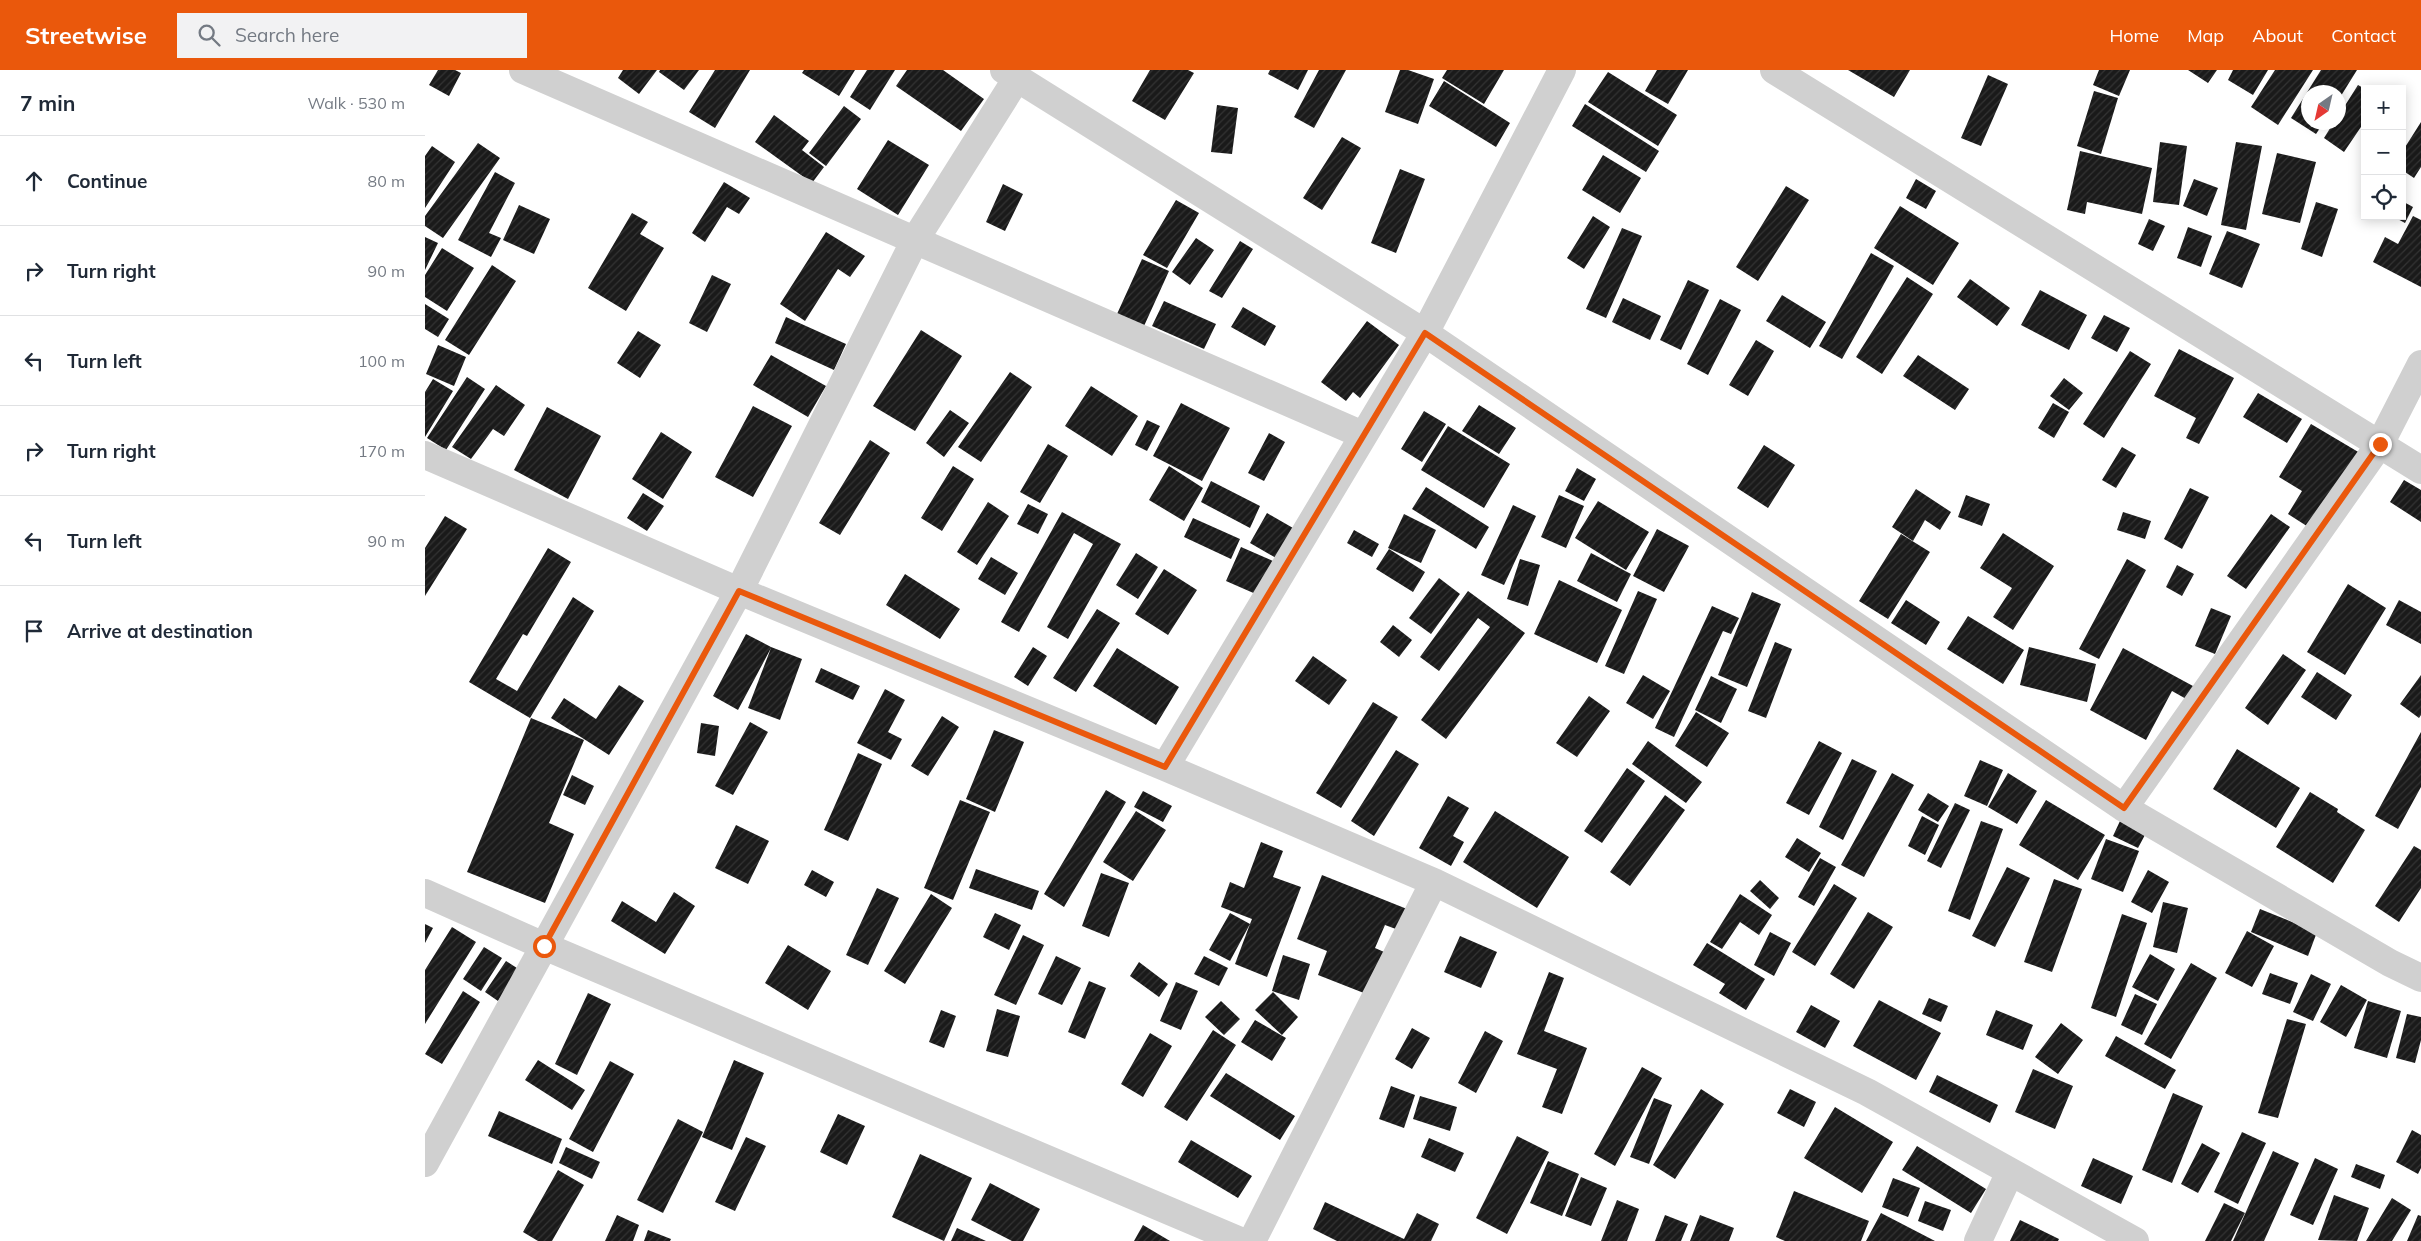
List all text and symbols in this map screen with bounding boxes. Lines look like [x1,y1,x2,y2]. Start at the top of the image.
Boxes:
search box [177,13,527,58]
text: Streetwise [25,20,147,50]
icon: search [195,21,223,49]
text: Search here [235,23,339,47]
text: Home [2109,24,2159,47]
text: Map [2187,24,2224,47]
text: About [2252,24,2303,47]
text: Contact [2331,24,2396,47]
north arrow [2301,85,2346,130]
map controls [2361,85,2406,220]
button: + [2361,85,2406,130]
text: 7 min [20,90,75,116]
text: Walk · 530 m [307,93,405,113]
button: − [2361,130,2406,175]
icon: ahead [20,167,48,195]
text: Continue [67,169,147,193]
text: 80 m [368,171,405,191]
button: locate [2361,175,2406,220]
icon: right [20,257,48,285]
text: Turn right [67,259,156,283]
text: 90 m [368,261,405,281]
icon: left [20,347,48,375]
text: Turn left [67,349,142,373]
text: 100 m [358,351,405,371]
route end [2369,433,2392,456]
icon: right [20,437,48,465]
text: Turn right [67,439,156,463]
text: 170 m [358,441,405,461]
icon: left [20,527,48,555]
text: Turn left [67,529,142,553]
text: 90 m [368,531,405,551]
icon: arrive [20,617,48,645]
text: Arrive at destination [67,619,253,643]
route start [533,935,556,958]

